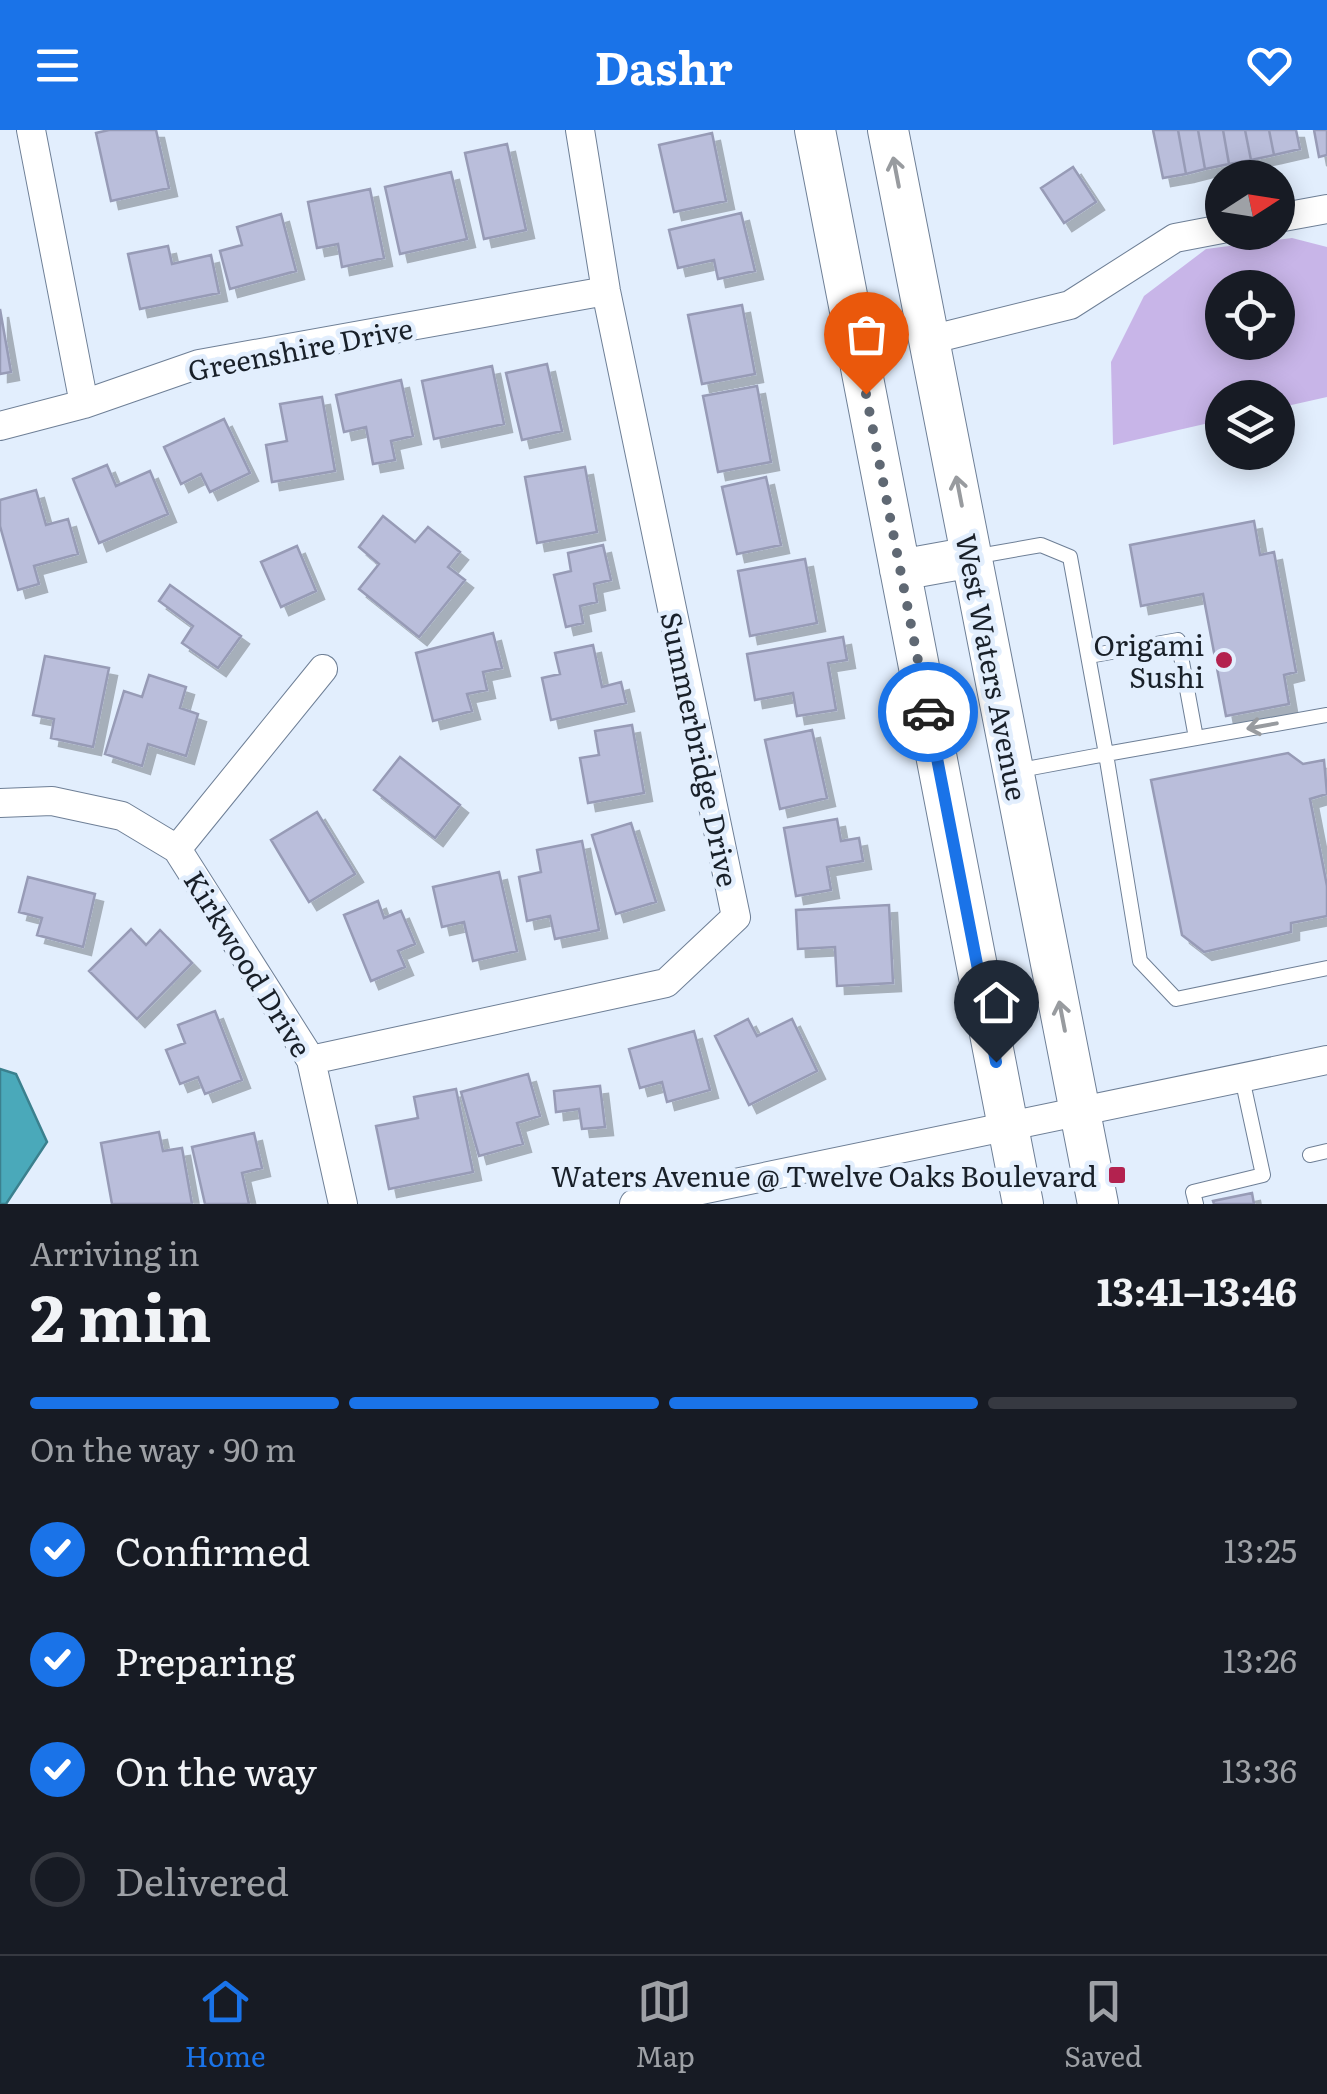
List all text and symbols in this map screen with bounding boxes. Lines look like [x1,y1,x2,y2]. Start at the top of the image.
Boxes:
text: Dashr [594,32,733,99]
icon: menu [30,38,85,93]
icon: heart [1242,38,1297,93]
one-way arrow [886,156,905,189]
north arrow [1205,160,1295,250]
map controls [1205,160,1295,470]
button: locate [1205,270,1295,360]
pin [824,292,909,395]
street label: Greenshire Drive [184,306,416,390]
icon: bag [839,307,894,362]
button: layers [1205,380,1295,470]
one-way arrow [949,475,968,508]
street label: West Waters Avenue [947,530,1039,804]
street label: Summerbridge Drive [651,608,751,890]
place label: Origami Sushi [1094,623,1204,697]
marker: Origami Sushi [1213,649,1235,671]
courier [878,662,978,762]
icon: car [901,685,956,740]
one-way arrow [1246,717,1278,736]
street label: Kirkwood Drive [175,862,323,1064]
pin [954,960,1039,1063]
icon: home [969,975,1024,1030]
one-way arrow [1052,1000,1071,1033]
place label: Waters Avenue @ Twelve Oaks Boulevard [551,1154,1097,1196]
marker: Waters Avenue @ Twelve Oaks Boulevard [1106,1164,1128,1186]
text: Arriving in [30,1228,200,1276]
text: 13:41–13:46 [1097,1261,1297,1318]
text: 2 min [30,1265,212,1362]
text: On the way · 90 m [30,1424,296,1472]
text: Confirmed [115,1521,310,1578]
icon: check [30,1522,85,1577]
text: 13:25 [1224,1525,1297,1573]
text: Preparing [115,1631,295,1688]
icon: check [30,1632,85,1687]
text: 13:26 [1223,1635,1297,1683]
text: On the way [115,1741,317,1798]
icon: check [30,1742,85,1797]
text: 13:36 [1222,1745,1297,1793]
text: Delivered [115,1851,289,1908]
tab: Home [185,1974,266,2076]
tab: Map [635,1974,695,2076]
tab: Saved [1064,1974,1142,2076]

